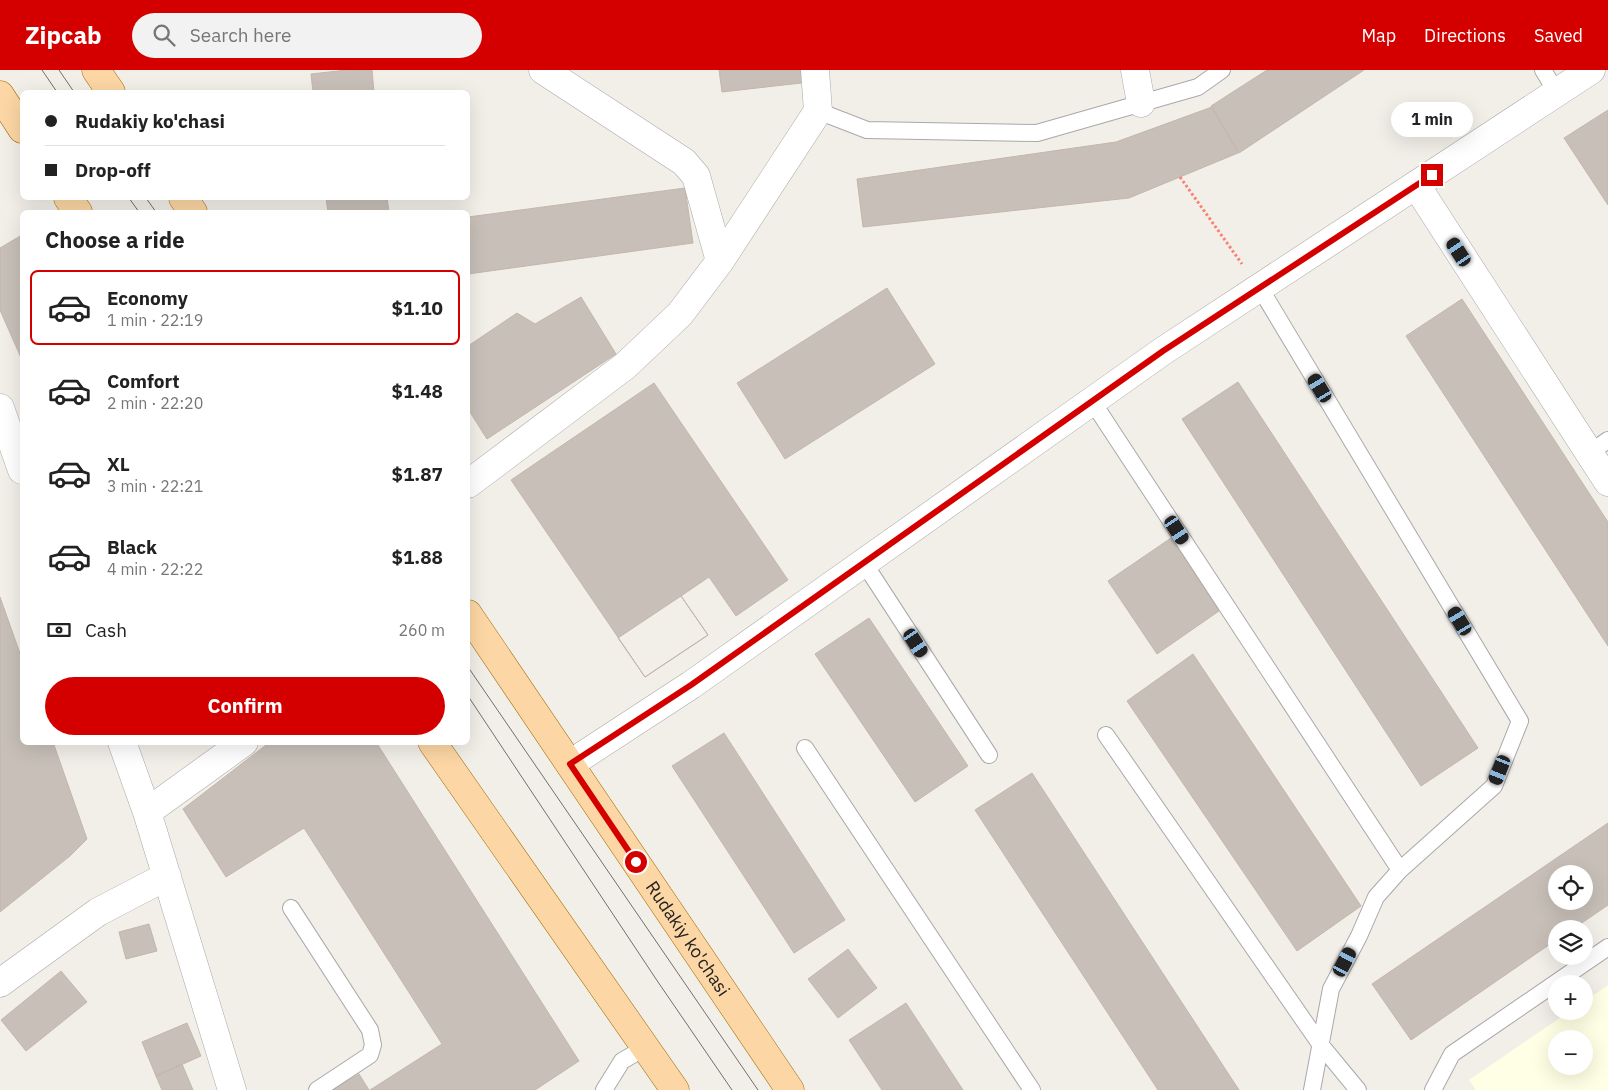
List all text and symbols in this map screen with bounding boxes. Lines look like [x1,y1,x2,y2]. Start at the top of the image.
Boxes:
search box [132,13,482,58]
text: Zipcab [25,19,102,51]
icon: search [150,21,178,49]
text: Search here [190,23,292,47]
text: Map [1361,24,1396,47]
text: Directions [1424,24,1506,47]
text: Saved [1534,24,1583,47]
callout: 1 min [1391,102,1473,138]
text: Rudakiy ko'chasi [75,109,225,133]
text: 1 min [1411,109,1453,129]
text: Drop-off [75,158,151,182]
route end [1421,164,1443,186]
text: Choose a ride [45,225,185,254]
car [1444,235,1473,269]
icon: car [47,285,92,330]
text: Economy [107,286,188,310]
text: $1.10 [391,296,443,320]
text: 1 min · 22:19 [107,310,203,330]
icon: car [47,368,92,413]
text: Comfort [107,369,180,393]
car [1305,371,1334,405]
text: $1.48 [391,379,443,403]
text: 2 min · 22:20 [107,393,203,413]
icon: car [47,451,92,496]
text: XL [107,452,130,476]
text: $1.87 [391,462,443,486]
text: 3 min · 22:21 [107,476,203,496]
car [1162,513,1191,547]
icon: car [47,534,92,579]
text: Black [107,535,157,559]
text: $1.88 [391,545,443,569]
text: 4 min · 22:22 [107,559,203,579]
car [1445,604,1474,638]
icon: cash [45,616,73,644]
text: Cash [85,618,127,642]
text: 260 m [398,620,445,640]
car [901,626,930,660]
button: Confirm [45,677,445,735]
car [1487,753,1512,787]
route start [625,851,647,873]
map controls [1548,865,1593,1075]
button: locate [1548,865,1593,910]
street label: Rudakiy ko'chasi [641,876,735,1000]
button: layers [1548,920,1593,965]
car [1331,945,1358,979]
button: + [1548,975,1593,1020]
button: − [1548,1030,1593,1075]

